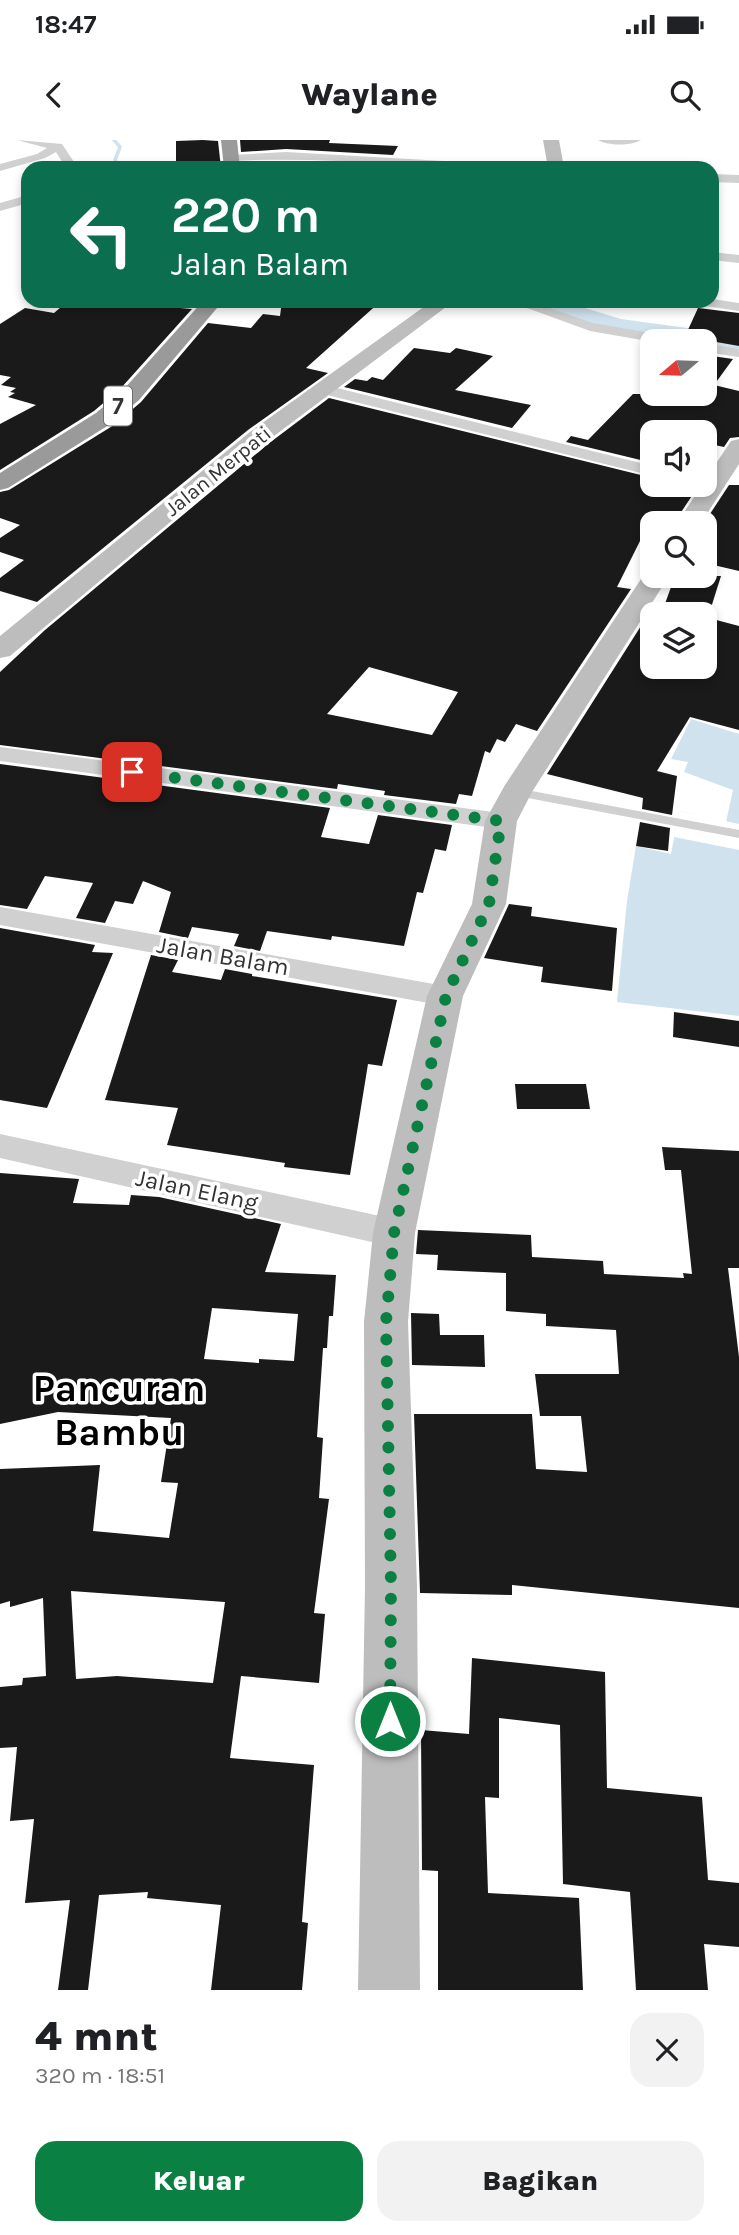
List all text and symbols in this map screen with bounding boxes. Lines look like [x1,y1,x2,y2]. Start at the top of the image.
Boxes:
text: 18:47 [35,9,97,40]
icon: back [35,76,73,114]
text: Waylane [301,76,438,113]
icon: search [666,76,704,114]
text: 220 m [171,187,320,244]
icon: left [56,189,147,280]
text: Jalan Balam [171,246,349,283]
north arrow [640,329,718,406]
map controls [640,329,717,679]
road number: 7 [104,386,132,426]
button: sound [640,420,717,497]
street label: Jalan Merpati [160,421,276,521]
button: search [640,511,717,588]
button: layers [640,602,717,679]
pin [102,742,162,802]
icon: arrive [113,753,151,791]
street label: Jalan Balam [155,931,291,981]
street label: Jalan Elang [133,1163,261,1217]
district label: Pancuran Bambu [33,1366,205,1455]
position arrow [353,1684,427,1758]
text: 4 mnt [35,2011,158,2061]
button: close [630,2013,704,2087]
text: 320 m · 18:51 [35,2062,165,2089]
button: Keluar [35,2141,363,2221]
button: Bagikan [377,2141,704,2221]

